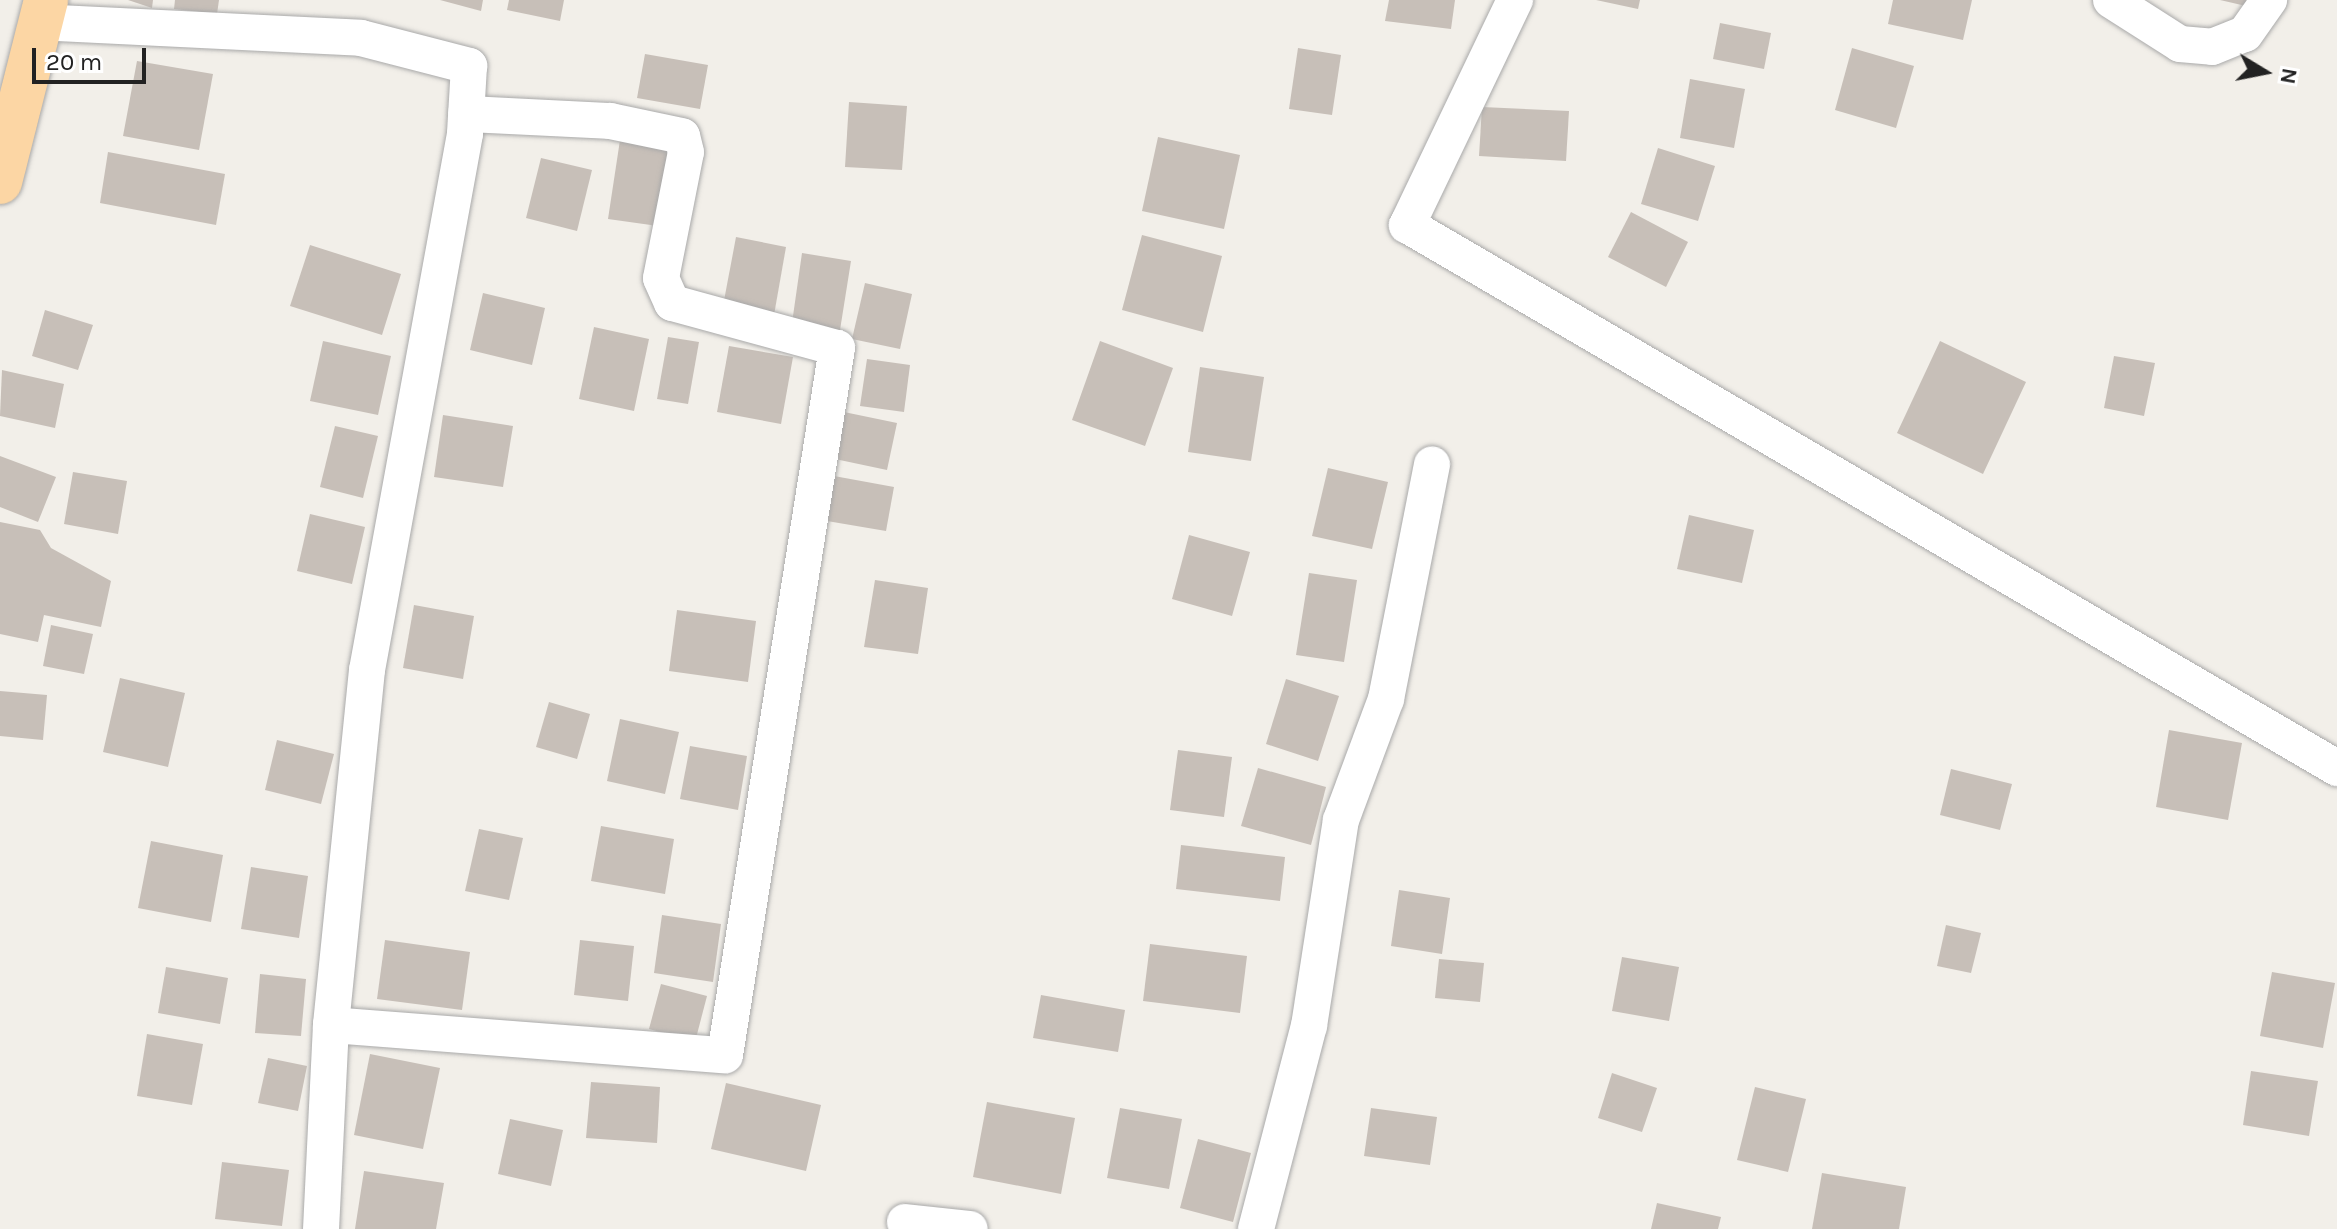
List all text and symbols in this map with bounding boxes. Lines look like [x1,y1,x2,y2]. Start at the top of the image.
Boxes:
scale bar [36,32,150,82]
north arrow [2225,32,2305,112]
text: 20 m [46,48,102,76]
text: N [2274,66,2303,86]

